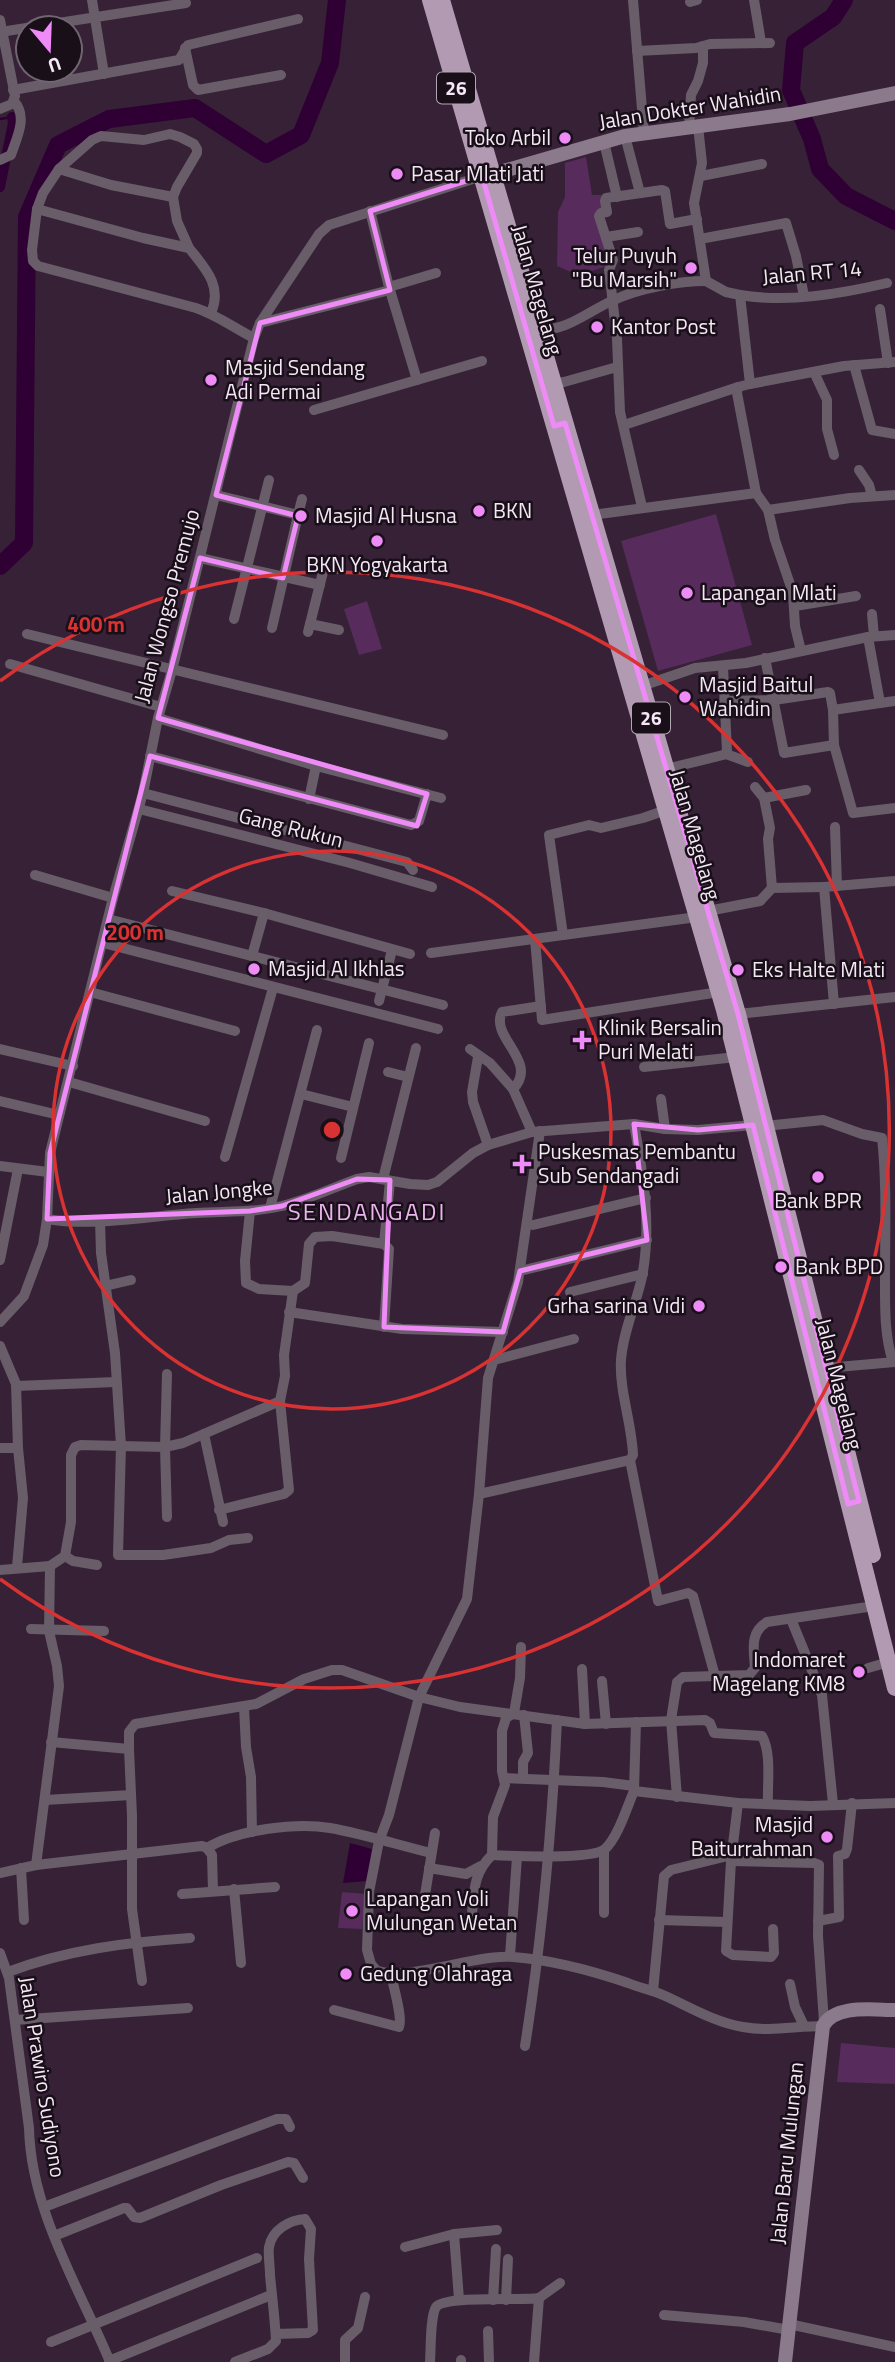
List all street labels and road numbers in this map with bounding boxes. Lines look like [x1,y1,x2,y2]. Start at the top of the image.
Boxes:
road number: 26 [437,72,475,104]
street label: Jalan Dokter Wahidin [596,77,783,137]
street label: Jalan Magelang [504,220,572,359]
street label: Jalan RT 14 [761,252,863,292]
street label: Jalan Wongso Premujo [125,505,207,706]
road number: 26 [632,702,670,734]
street label: Jalan Magelang [662,765,730,904]
street label: Gang Rukun [236,799,347,855]
street label: Jalan Jongke [164,1170,274,1212]
street label: Jalan Magelang [808,1314,872,1453]
street label: Jalan Prawiro Sudiyono [11,1974,75,2180]
street label: Jalan Baru Mulungan [761,2060,811,2246]

